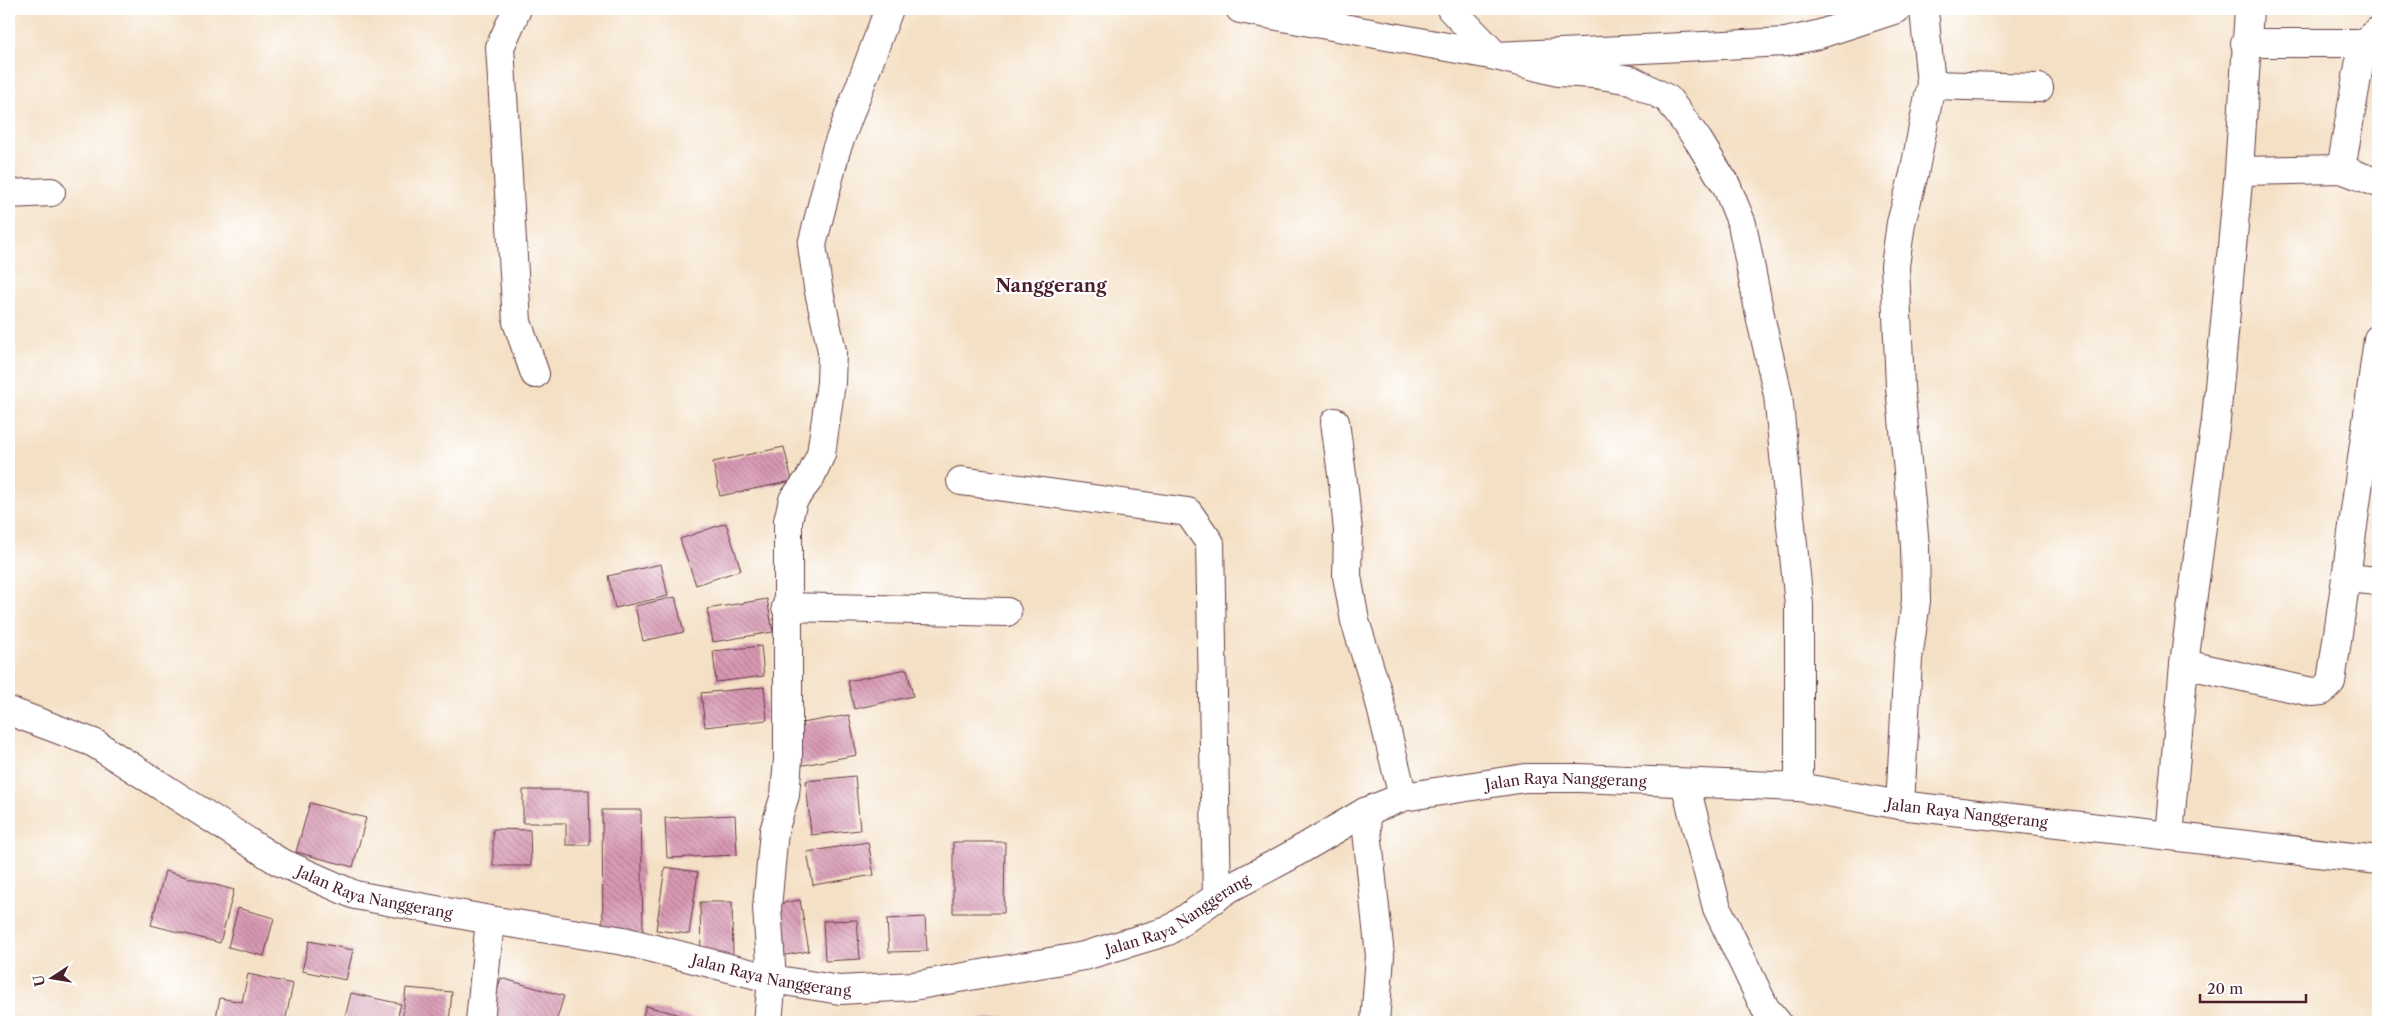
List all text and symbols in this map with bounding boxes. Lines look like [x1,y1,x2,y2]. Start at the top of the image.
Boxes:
district label: Nanggerang [995,275,1107,297]
street label: Jalan Raya Nanggerang [1482,769,1647,794]
street label: Jalan Raya Nanggerang [1884,793,2049,831]
street label: Jalan Raya Nanggerang [292,860,455,922]
street label: Jalan Raya Nanggerang [1101,870,1253,959]
street label: Jalan Raya Nanggerang [688,949,851,1000]
north arrow [28,954,78,1004]
scale bar [2200,971,2306,1003]
text: U [29,973,49,988]
text: 20 m [2207,979,2243,998]

